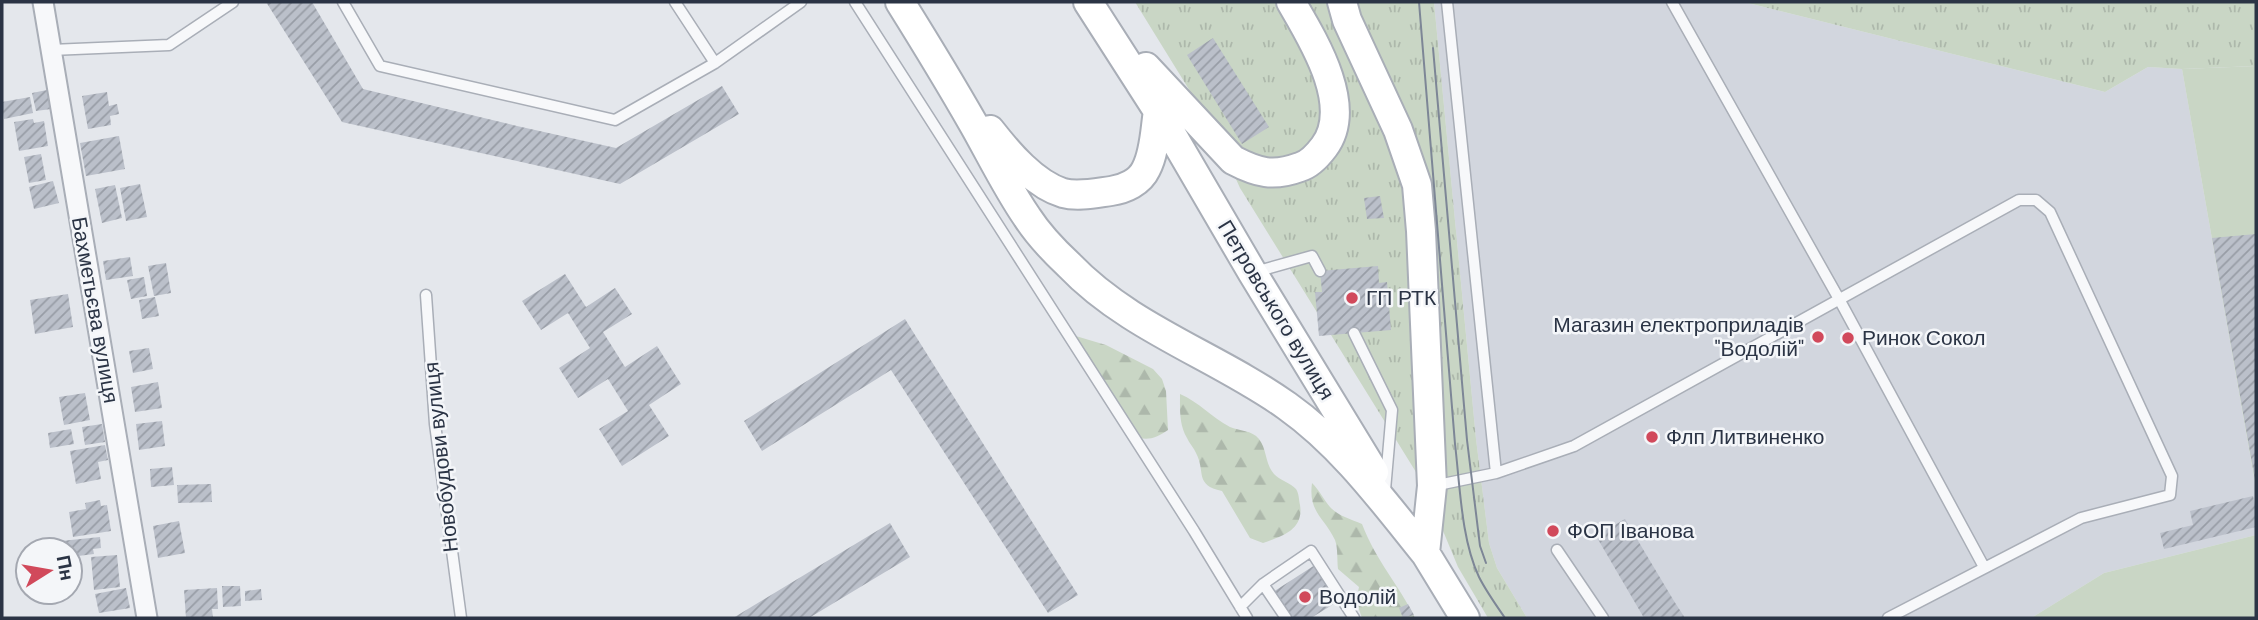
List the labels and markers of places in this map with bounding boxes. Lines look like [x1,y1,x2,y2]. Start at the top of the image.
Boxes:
place label: ГП РТК [1366,284,1437,312]
marker: ГП РТК [1344,290,1360,306]
place label: Магазин електроприладів "Водолій" [1553,311,1804,363]
place label: Ринок Сокол [1862,324,1986,352]
marker: Магазин електроприладів "Водолій" [1810,329,1826,345]
marker: Ринок Сокол [1840,330,1856,346]
place label: Флп Литвиненко [1666,423,1824,451]
marker: Флп Литвиненко [1644,429,1660,445]
place label: ФОП Іванова [1567,517,1695,545]
marker: ФОП Іванова [1545,523,1561,539]
place label: Водолій [1319,583,1396,611]
marker: Водолій [1297,589,1313,605]

